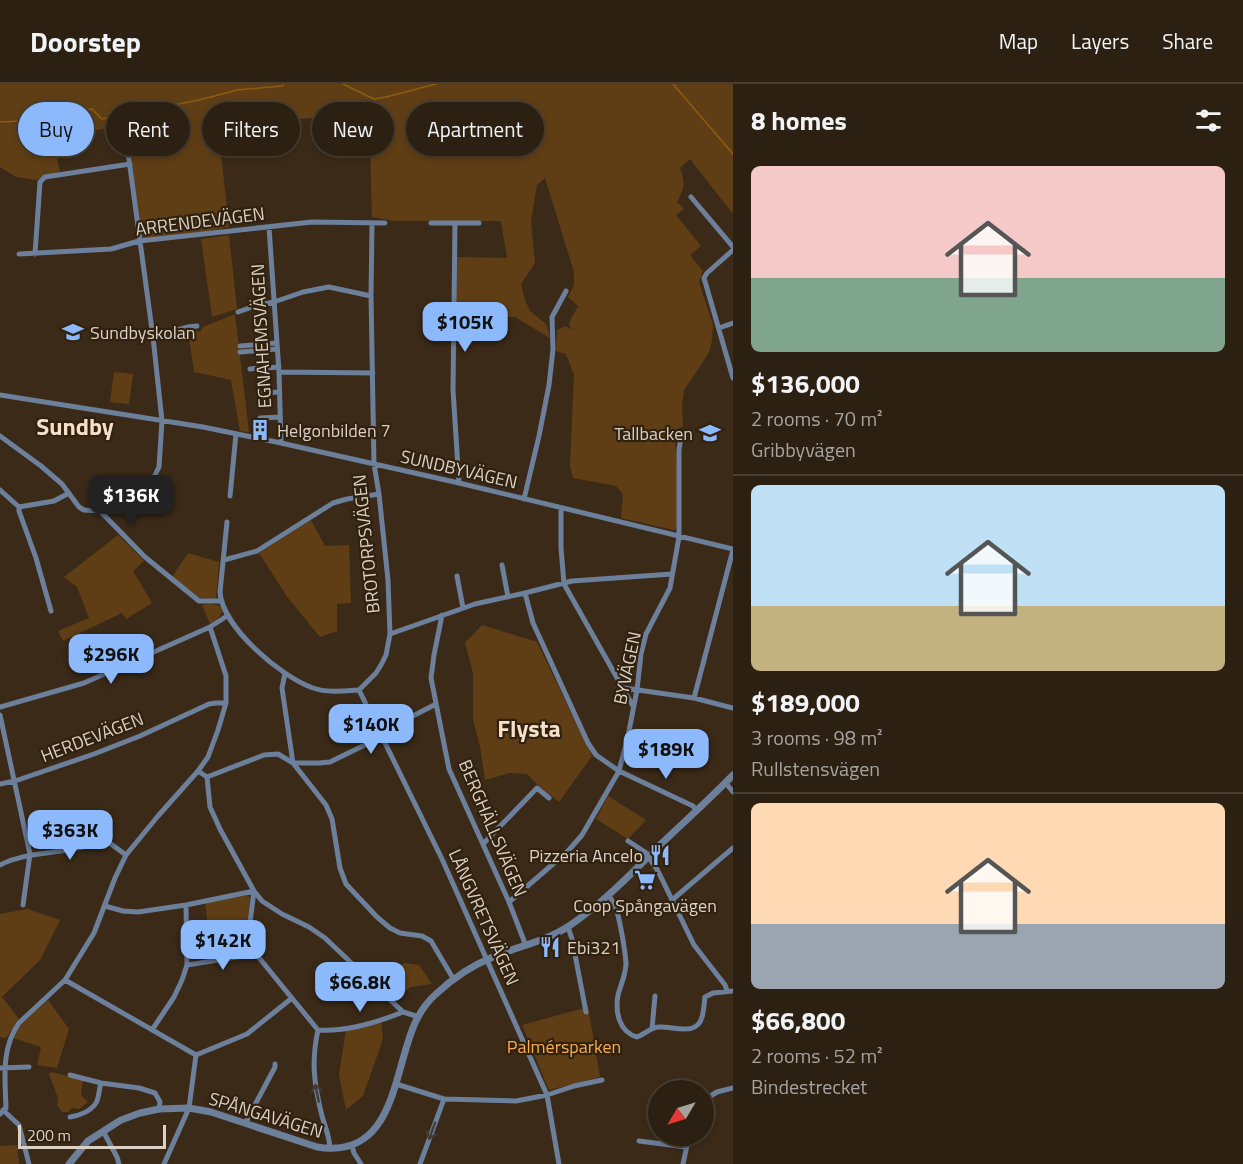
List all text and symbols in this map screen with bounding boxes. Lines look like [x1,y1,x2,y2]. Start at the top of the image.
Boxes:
text: Doorstep [30,20,141,63]
text: Map [999,25,1038,57]
text: Layers [1071,25,1129,57]
text: Share [1162,25,1213,57]
text: 8 homes [751,101,847,140]
chip: Buy [18,102,94,156]
chip: Rent [106,102,190,156]
chip: Filters [202,102,300,156]
chip: New [312,102,394,156]
chip: Apartment [406,102,544,156]
icon: filters [1192,104,1225,137]
street label: ARRENDEVÄGEN [134,200,266,242]
icon: home [934,205,1042,313]
street label: EGNAHEMSVÄGEN [244,263,278,409]
pin: $105K [423,302,507,353]
text: $105K [437,306,493,337]
place label: Sundbyskolan [90,319,195,346]
school or university icon: Sundbyskolan [61,320,85,344]
text: $136,000 [751,364,860,403]
text: 2 rooms · 70 m² [751,403,883,434]
district label: Sundby [36,408,114,444]
place label: Helgonbilden 7 [277,417,391,444]
building icon: Helgonbilden 7 [248,418,272,442]
place label: Tallbacken [614,420,693,447]
school or university icon: Tallbacken [698,421,722,445]
text: Gribbyvägen [751,434,856,465]
street label: SUNDBYVÄGEN [398,442,520,496]
street label: BROTORPSVÄGEN [345,473,387,615]
pin: $136K [89,475,173,526]
text: $136K [103,479,159,510]
icon: home [934,524,1042,632]
street label: BYVÄGEN [606,629,648,707]
pin: $296K [69,634,153,685]
text: $296K [83,638,139,669]
text: $189,000 [751,683,860,722]
pin: $140K [329,704,413,755]
street label: HERDEVÄGEN [37,705,147,769]
text: $140K [343,708,399,739]
district label: Flysta [497,710,561,746]
text: 3 rooms · 98 m² [751,722,883,753]
pin: $189K [624,729,708,780]
text: $189K [638,733,694,764]
text: Rullstensvägen [751,753,880,784]
street label: BERGHÄLLSVÄGEN [452,755,534,901]
pin: $363K [28,810,112,861]
text: $363K [42,814,98,845]
place label: Pizzeria Ancelo [529,842,643,869]
icon: home [934,842,1042,950]
restaurant icon: Pizzeria Ancelo [648,843,672,867]
street label: LÅNGVRETSVÄGEN [442,844,526,990]
supermarket icon: Coop Spångavägen [633,868,657,892]
place label: Coop Spångavägen [573,892,717,919]
pin: $142K [181,920,265,971]
text: $142K [195,924,251,955]
place label: Ebi321 [567,934,621,961]
restaurant icon: Ebi321 [538,935,562,959]
pin: $66.8K [311,962,409,1013]
text: $66.8K [329,966,391,997]
text: $66,800 [751,1001,845,1040]
park label: Palmérsparken [507,1033,621,1060]
text: 2 rooms · 52 m² [751,1040,883,1071]
text: Bindestrecket [751,1071,867,1102]
north arrow [648,1080,714,1146]
map controls [648,1080,714,1146]
one-way arrow [311,1083,322,1103]
street label: SPÅNGAVÄGEN [206,1085,326,1145]
scale bar [18,1122,166,1150]
one-way arrow [426,1122,437,1140]
text: 200 m [27,1123,71,1147]

